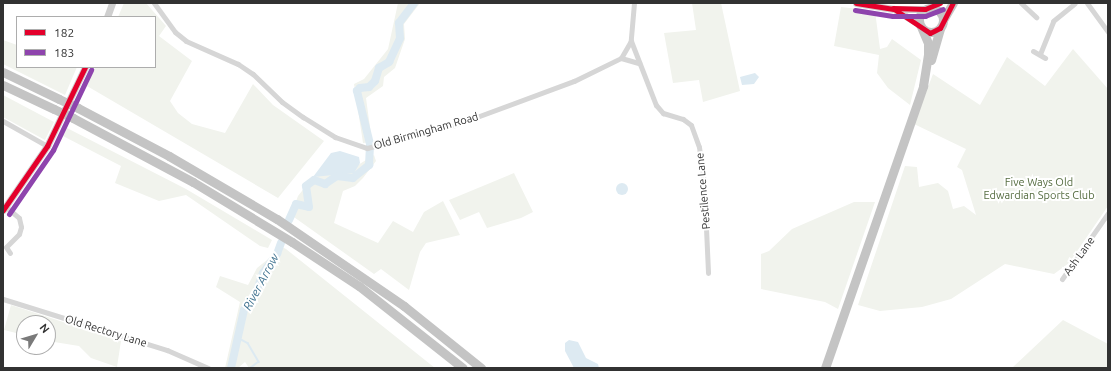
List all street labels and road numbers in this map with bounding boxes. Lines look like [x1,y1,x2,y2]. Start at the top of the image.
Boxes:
street label: Old Birmingham Road [372,110,480,152]
street label: Pestilence Lane [693,152,713,230]
street label: Ash Lane [1061,234,1097,278]
street label: Old Rectory Lane [63,312,149,350]

